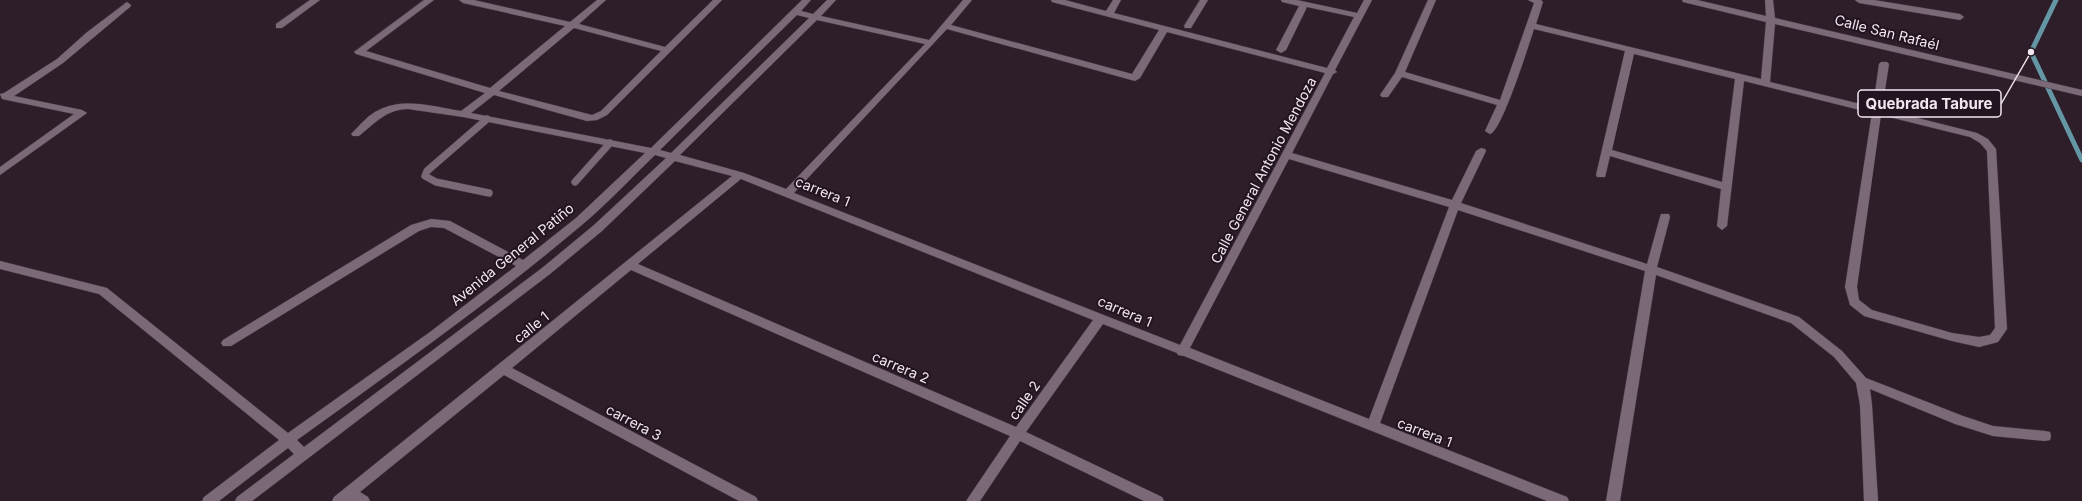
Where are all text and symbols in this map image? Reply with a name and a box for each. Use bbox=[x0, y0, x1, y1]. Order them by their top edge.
street label: Calle San Rafaél bbox=[1833, 11, 1941, 53]
street label: Calle General Antonio Mendoza bbox=[1207, 74, 1319, 266]
callout: Quebrada Tabure bbox=[1858, 90, 2001, 117]
text: Quebrada Tabure bbox=[1866, 94, 1992, 113]
street label: carrera 1 bbox=[793, 172, 853, 210]
street label: Avenida General Patiño bbox=[447, 199, 577, 309]
street label: carrera 1 bbox=[1095, 292, 1155, 330]
street label: calle 1 bbox=[510, 308, 552, 346]
street label: carrera 2 bbox=[870, 347, 932, 387]
street label: calle 2 bbox=[1005, 377, 1043, 423]
street label: carrera 3 bbox=[603, 400, 665, 444]
street label: carrera 1 bbox=[1395, 414, 1455, 450]

